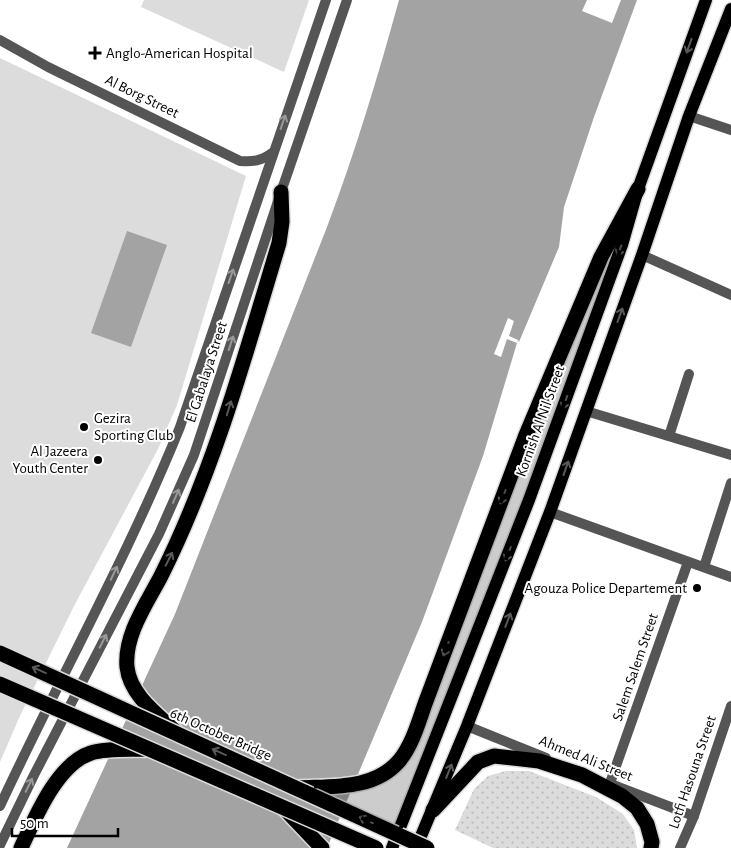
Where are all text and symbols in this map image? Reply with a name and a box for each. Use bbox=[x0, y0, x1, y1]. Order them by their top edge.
one-way arrow bbox=[684, 38, 693, 53]
marker: Anglo-American Hospital bbox=[88, 46, 102, 60]
place label: Anglo-American Hospital bbox=[106, 46, 253, 61]
street label: Al Borg Street bbox=[103, 72, 181, 121]
one-way arrow bbox=[279, 115, 288, 130]
one-way arrow bbox=[615, 241, 624, 257]
one-way arrow bbox=[227, 269, 236, 284]
one-way arrow bbox=[616, 308, 625, 323]
street label: El Gabalaya Street bbox=[183, 320, 230, 424]
one-way arrow bbox=[227, 336, 236, 351]
street label: Kornish Al Nil Street bbox=[513, 363, 568, 479]
one-way arrow bbox=[560, 394, 569, 409]
one-way arrow bbox=[225, 400, 235, 416]
place label: Gezira Sporting Club bbox=[94, 411, 174, 443]
marker: Gezira Sporting Club bbox=[78, 421, 90, 433]
place label: Al Jazeera Youth Center bbox=[12, 444, 88, 476]
marker: Al Jazeera Youth Center bbox=[92, 454, 104, 466]
one-way arrow bbox=[562, 461, 571, 476]
one-way arrow bbox=[172, 489, 182, 504]
one-way arrow bbox=[498, 489, 507, 504]
one-way arrow bbox=[502, 546, 512, 561]
one-way arrow bbox=[164, 551, 174, 566]
one-way arrow bbox=[109, 566, 119, 581]
place label: Agouza Police Departement bbox=[525, 581, 687, 596]
marker: Agouza Police Departement bbox=[691, 582, 703, 594]
street label: Salem Salem Street bbox=[610, 611, 661, 723]
one-way arrow bbox=[504, 613, 513, 628]
one-way arrow bbox=[99, 634, 108, 649]
one-way arrow bbox=[441, 641, 450, 656]
one-way arrow bbox=[32, 665, 47, 675]
street label: 6th October Bridge bbox=[168, 705, 274, 764]
street label: Lotfi Hasouna Street bbox=[666, 713, 719, 831]
street label: Ahmed Ali Street bbox=[537, 733, 635, 784]
one-way arrow bbox=[212, 747, 227, 756]
one-way arrow bbox=[444, 764, 454, 779]
one-way arrow bbox=[24, 778, 34, 793]
scale bar bbox=[12, 806, 119, 838]
one-way arrow bbox=[359, 815, 374, 825]
text: 50 m bbox=[20, 816, 49, 831]

